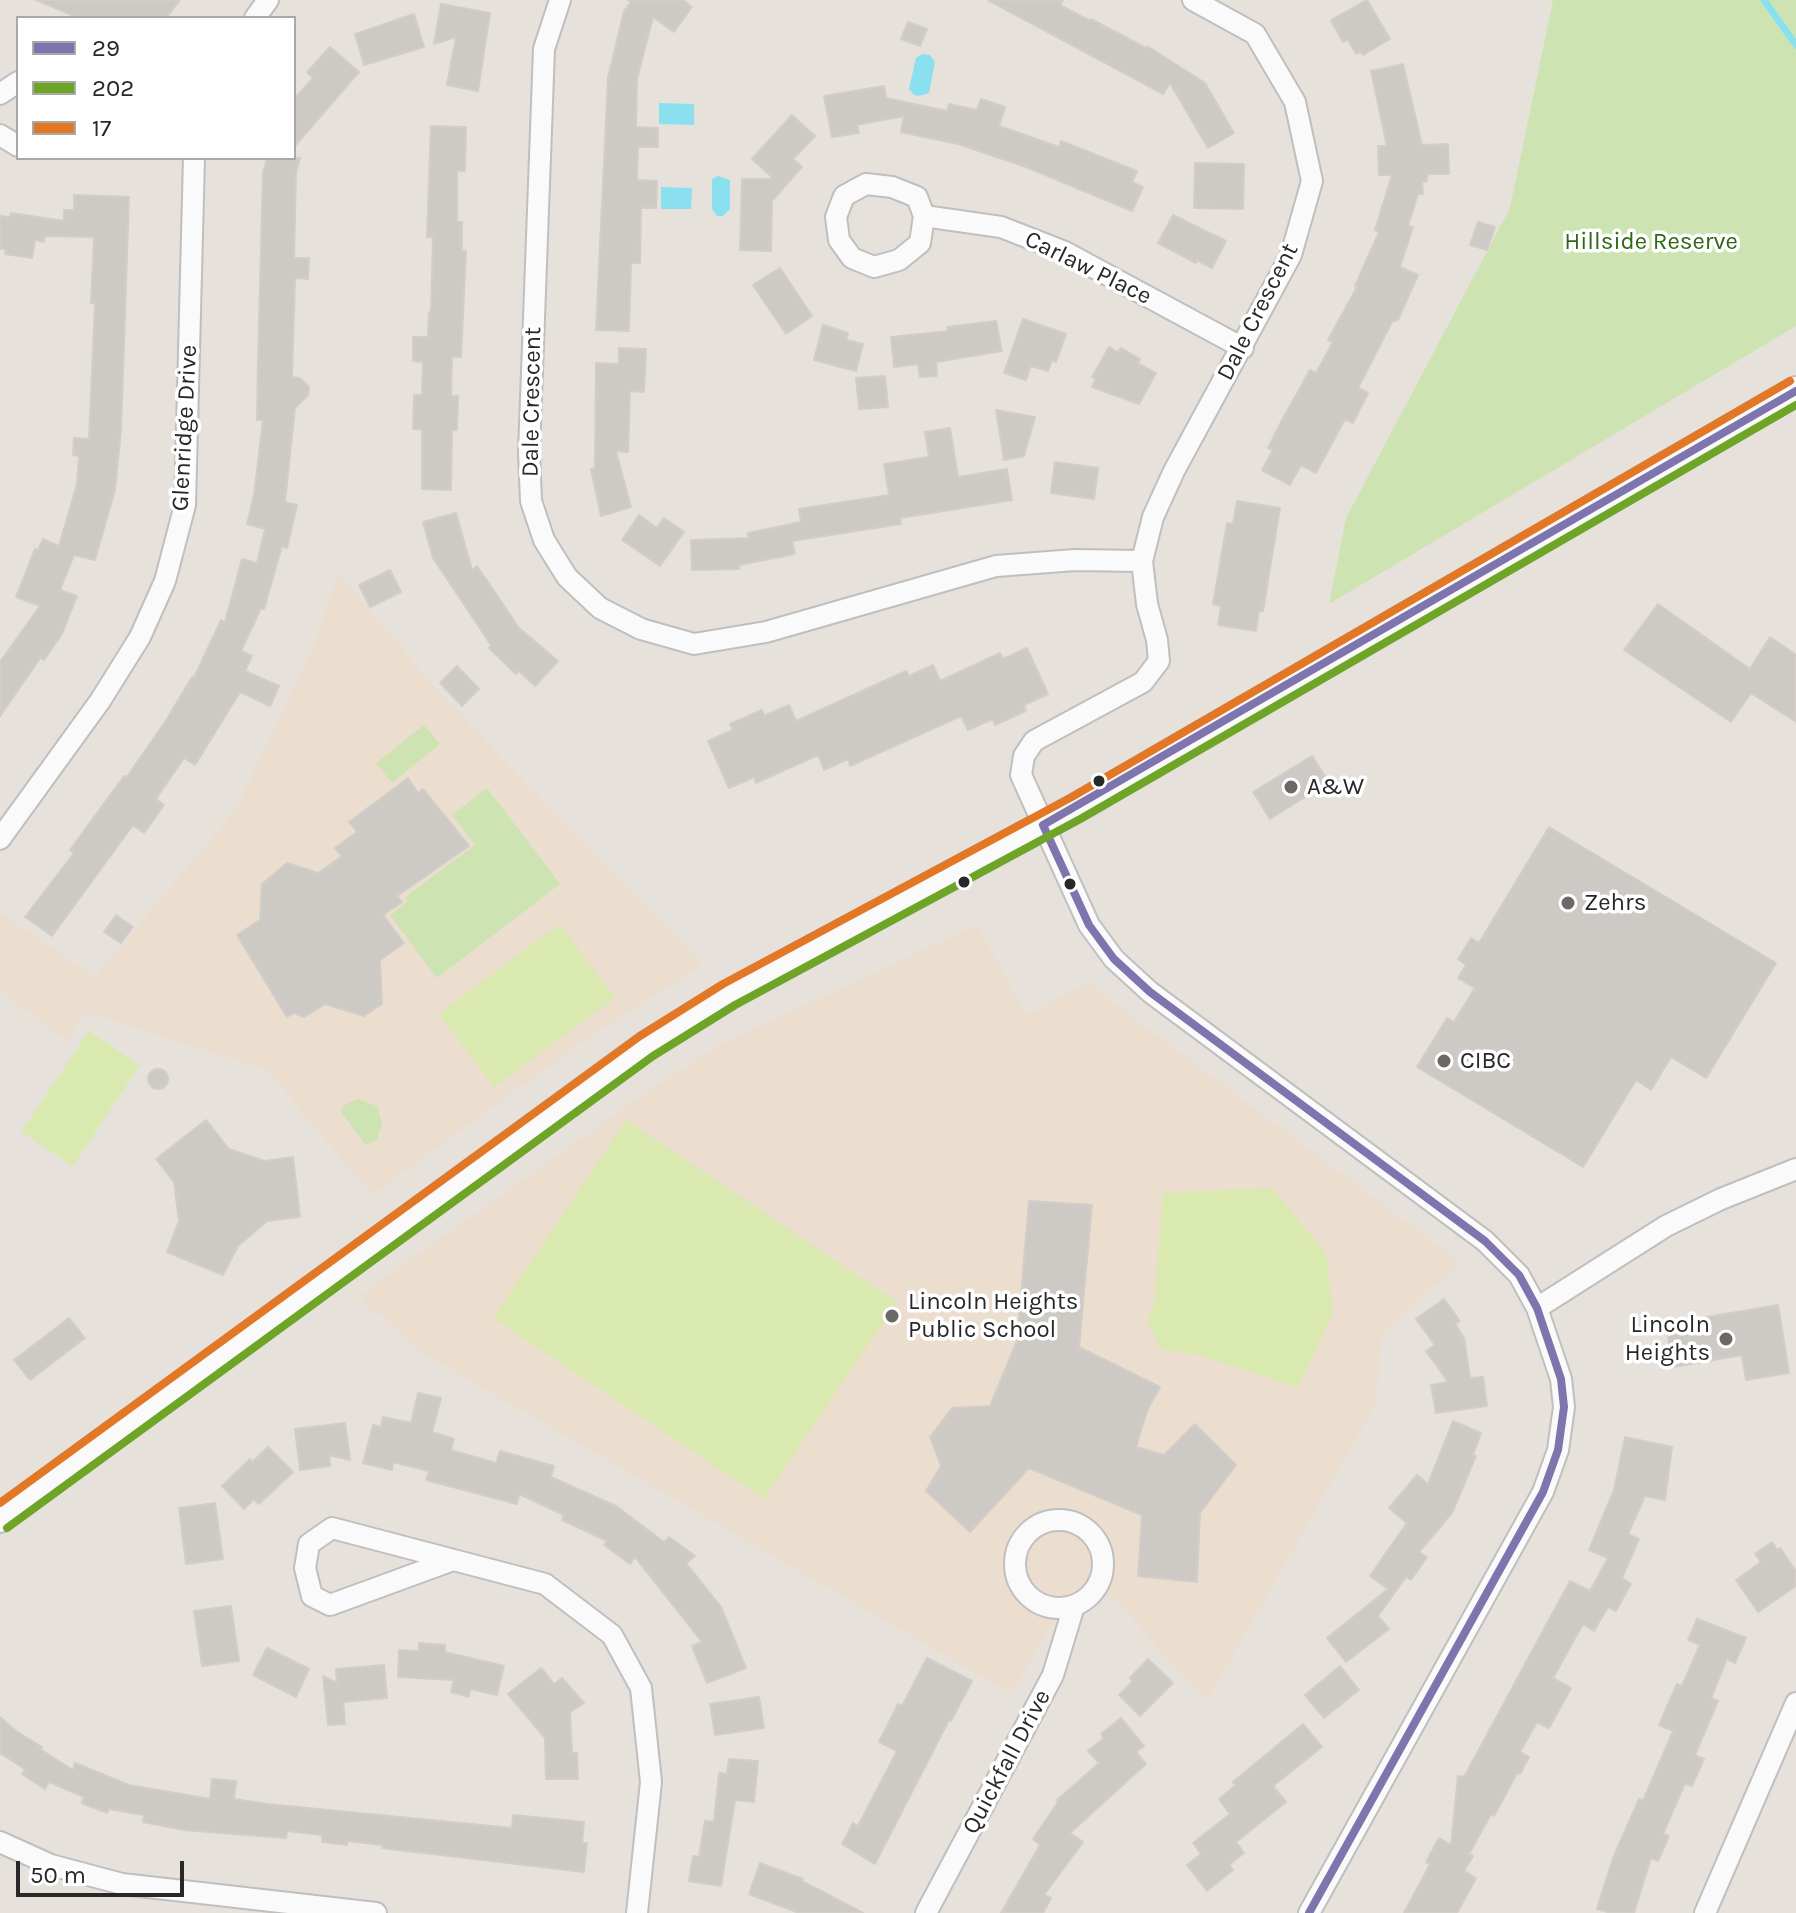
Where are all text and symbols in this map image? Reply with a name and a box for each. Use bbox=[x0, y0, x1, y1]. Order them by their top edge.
legend bbox=[16, 16, 296, 160]
text: 29 bbox=[92, 34, 120, 62]
text: 202 bbox=[92, 74, 134, 102]
text: 17 bbox=[92, 114, 111, 142]
street label: Carlaw Place bbox=[1020, 225, 1156, 311]
park label: Hillside Reserve bbox=[1564, 228, 1738, 256]
street label: Dale Crescent bbox=[1211, 238, 1305, 386]
street label: Dale Crescent bbox=[516, 327, 548, 477]
street label: Glenridge Drive bbox=[166, 344, 204, 512]
unlabelled marker bbox=[1091, 773, 1107, 789]
place label: A&W bbox=[1307, 773, 1364, 801]
marker: A&W bbox=[1282, 778, 1300, 796]
unlabelled marker bbox=[956, 874, 972, 890]
unlabelled marker bbox=[1062, 876, 1078, 892]
place label: Zehrs bbox=[1584, 889, 1646, 917]
marker: Zehrs bbox=[1559, 894, 1577, 912]
place label: CIBC bbox=[1460, 1047, 1511, 1075]
marker: CIBC bbox=[1435, 1052, 1453, 1070]
place label: Lincoln Heights Public School bbox=[908, 1288, 1078, 1344]
marker: Lincoln Heights Public School bbox=[883, 1307, 901, 1325]
place label: Lincoln Heights bbox=[1625, 1311, 1710, 1367]
marker: Lincoln Heights bbox=[1717, 1330, 1735, 1348]
street label: Quickfall Drive bbox=[957, 1685, 1057, 1839]
scale bar bbox=[20, 1845, 188, 1895]
text: 50 m bbox=[30, 1861, 86, 1889]

